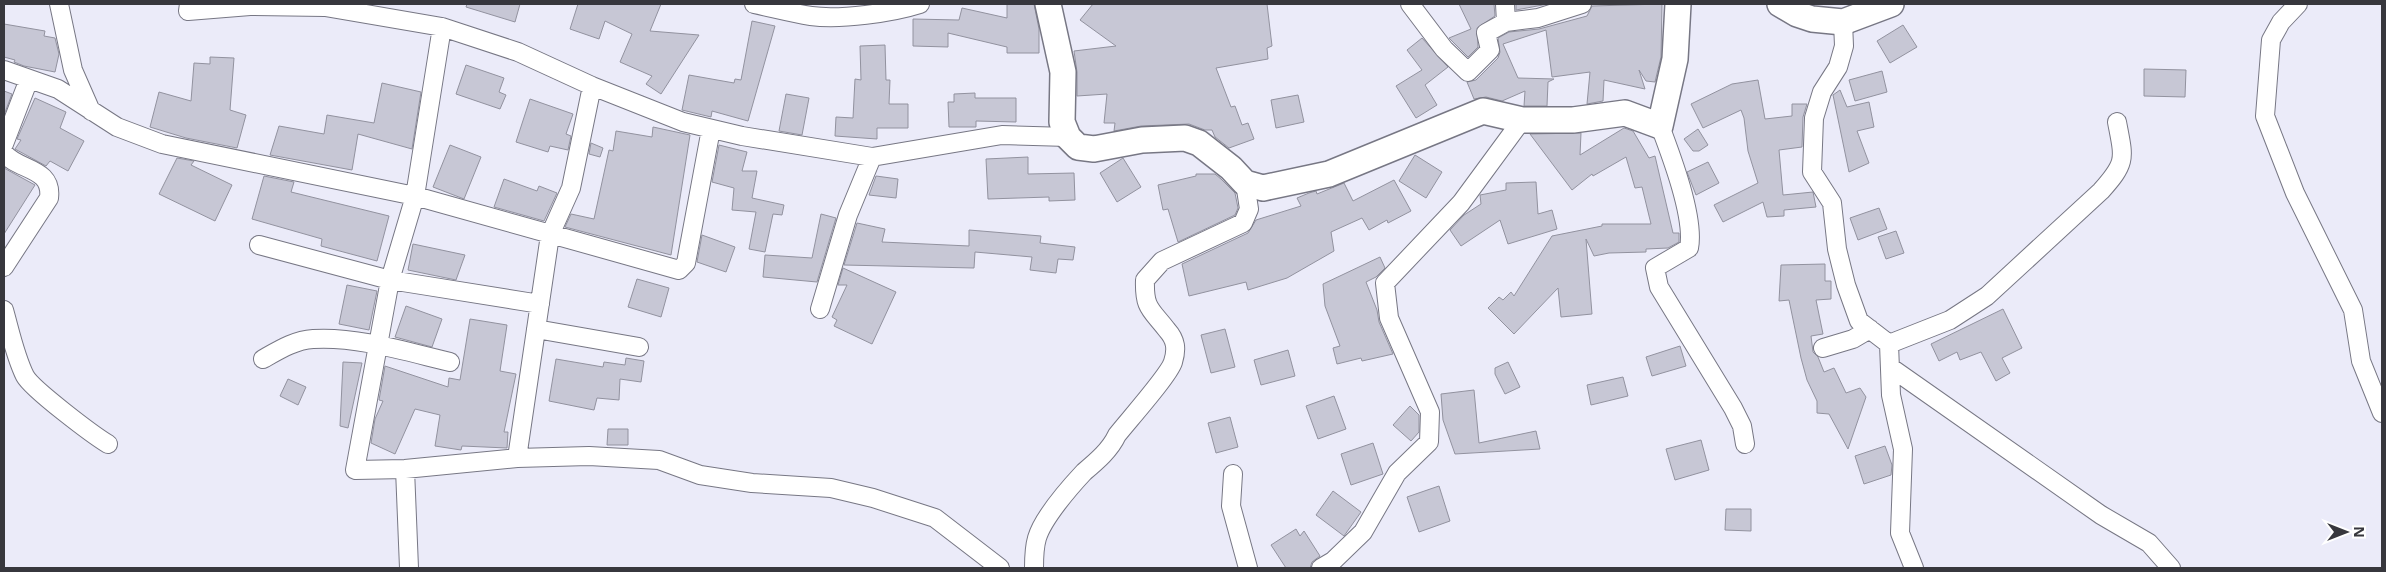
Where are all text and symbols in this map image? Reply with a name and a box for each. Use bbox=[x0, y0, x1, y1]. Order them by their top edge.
north arrow bbox=[2321, 507, 2371, 557]
text: N bbox=[2350, 526, 2369, 538]

